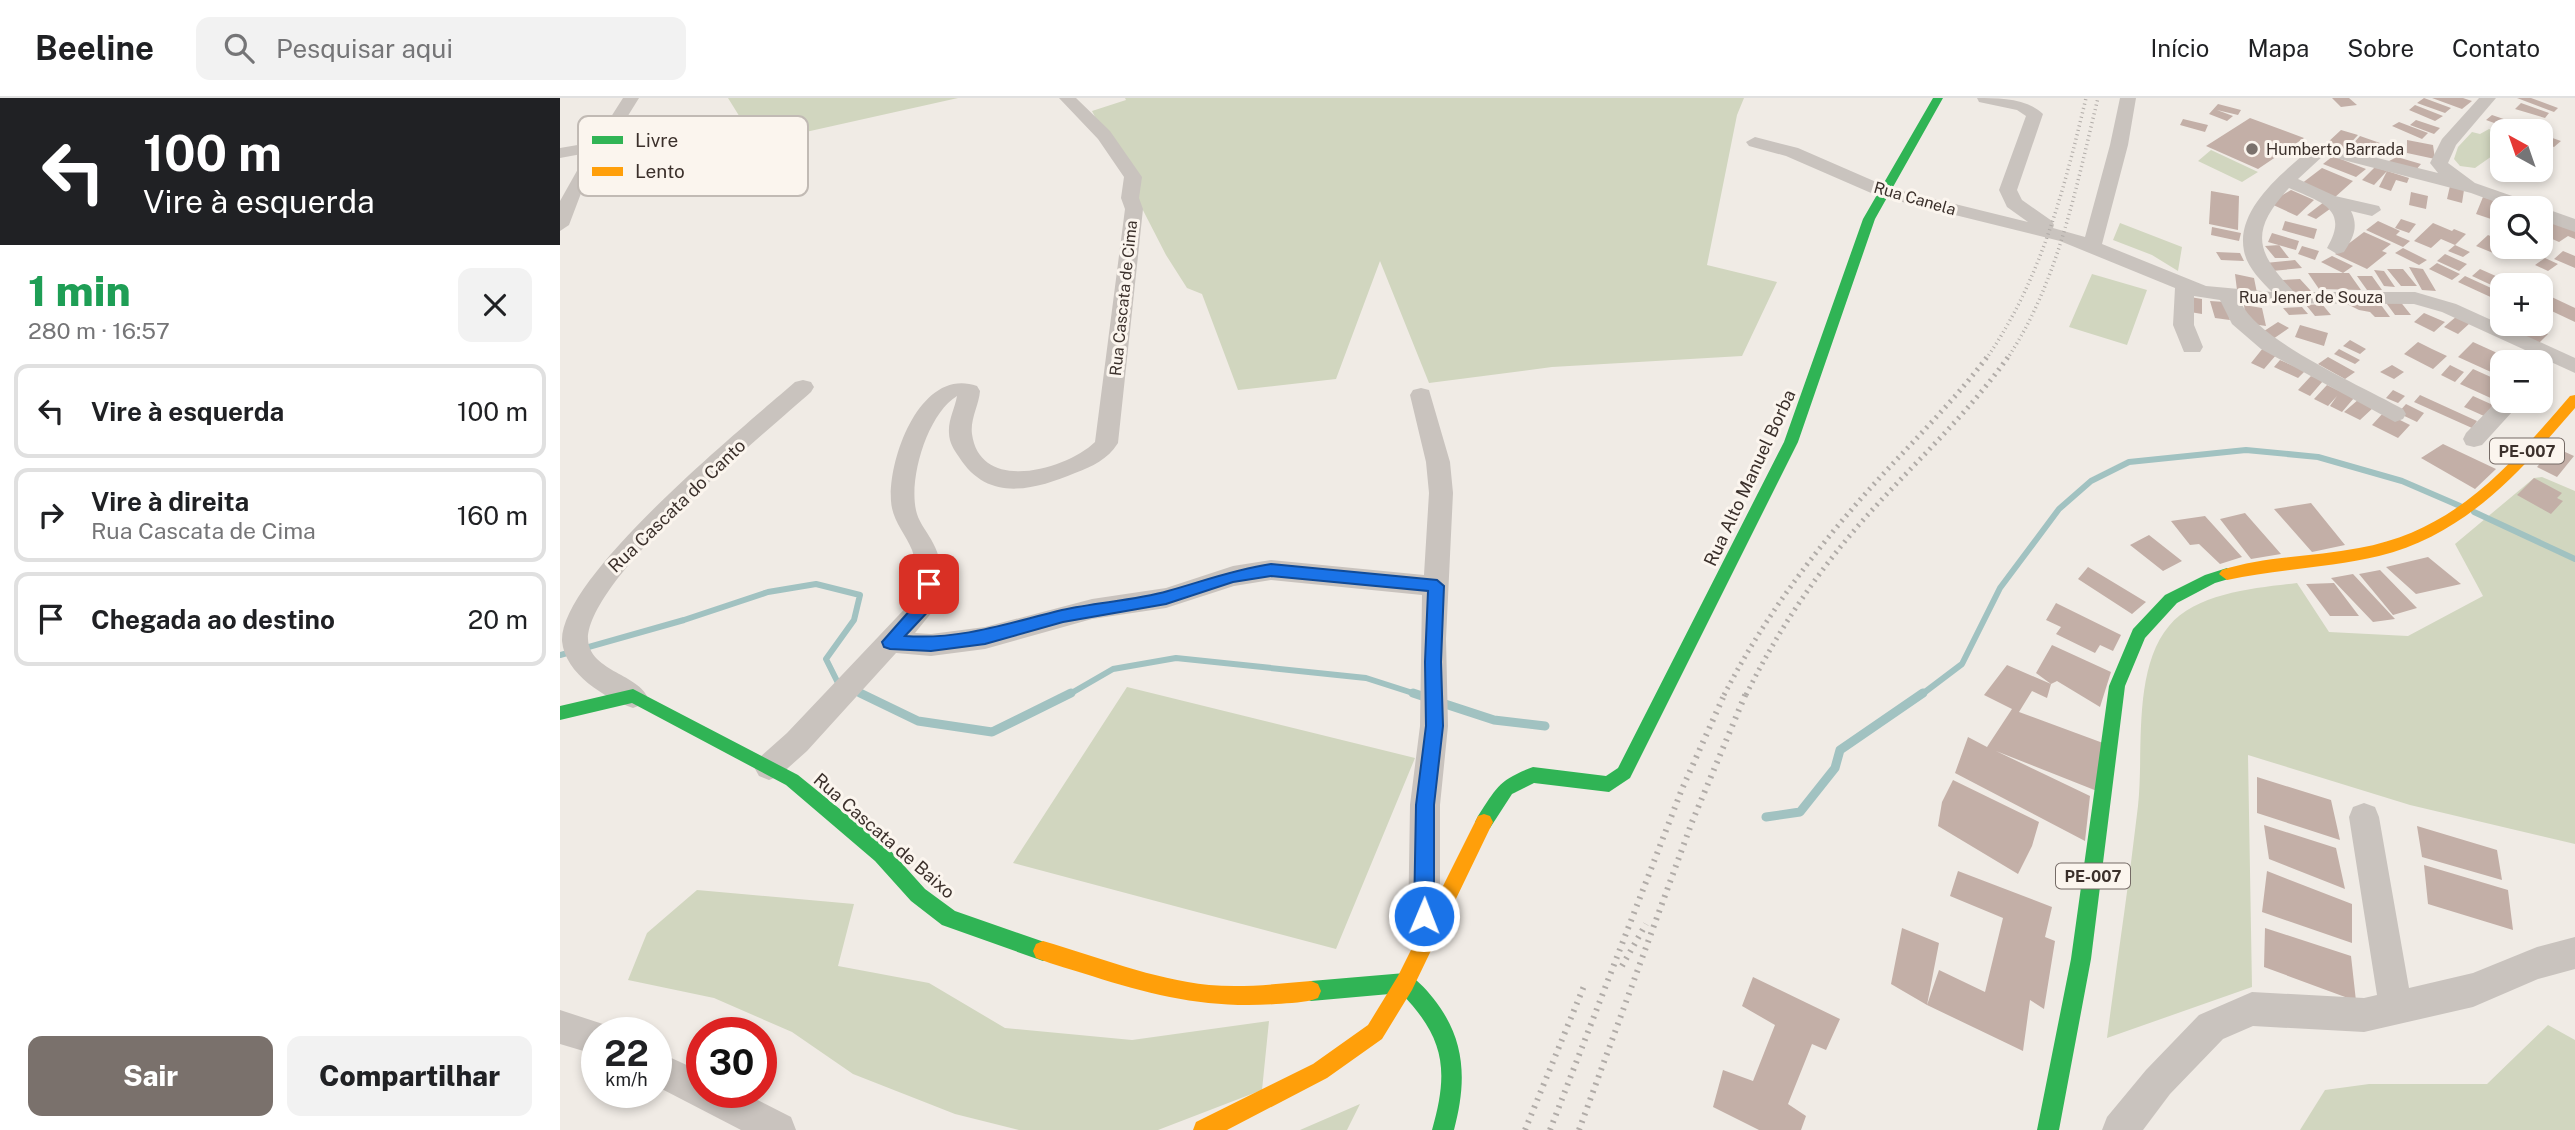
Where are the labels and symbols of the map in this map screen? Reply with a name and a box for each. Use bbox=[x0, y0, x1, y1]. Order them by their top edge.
legend bbox=[578, 116, 808, 196]
north arrow bbox=[2490, 119, 2553, 182]
text: Livre bbox=[635, 129, 678, 151]
place label: Humberto Barrada bbox=[2266, 140, 2404, 159]
marker: Humberto Barrada bbox=[2244, 141, 2260, 157]
text: Lento bbox=[635, 160, 685, 182]
street label: Rua Canela bbox=[1872, 178, 1958, 219]
street label: Rua Cascata de Cima bbox=[1106, 219, 1141, 377]
street label: Rua Jener de Souza bbox=[2239, 288, 2383, 307]
street label: Rua Alto Manuel Borba bbox=[1699, 386, 1800, 569]
street label: Rua Cascata do Canto bbox=[604, 435, 750, 577]
road number: PE-007 bbox=[2490, 438, 2564, 464]
pin bbox=[899, 554, 959, 614]
street label: Rua Cascata de Baixo bbox=[810, 769, 959, 903]
road number: PE-007 bbox=[2056, 863, 2130, 888]
position arrow bbox=[1387, 879, 1461, 953]
speed limit sign: 30 bbox=[686, 1017, 777, 1108]

